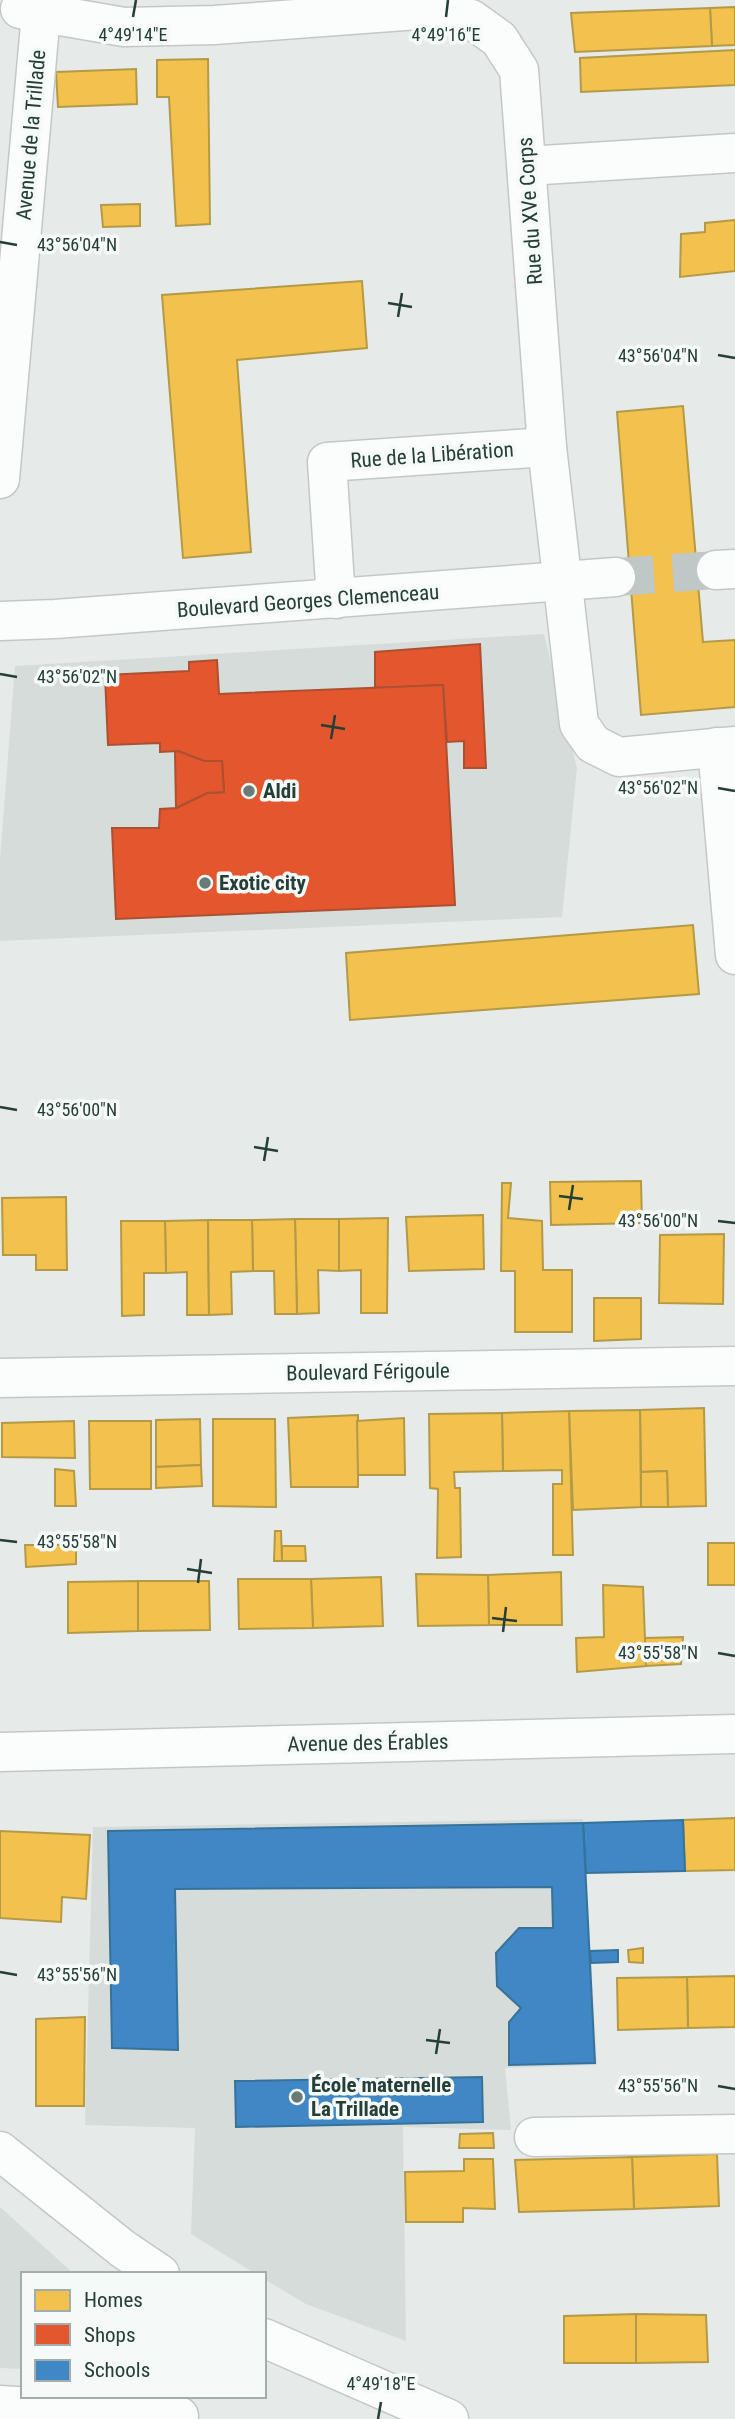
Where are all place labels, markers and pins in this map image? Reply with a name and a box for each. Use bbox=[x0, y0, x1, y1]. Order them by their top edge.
place label: Aldi bbox=[263, 779, 297, 803]
marker: Aldi bbox=[241, 783, 257, 799]
place label: Exotic city bbox=[219, 871, 306, 895]
marker: Exotic city bbox=[197, 875, 213, 891]
place label: École maternelle La Trillade bbox=[311, 2073, 451, 2121]
marker: École maternelle La Trillade bbox=[289, 2089, 305, 2105]

